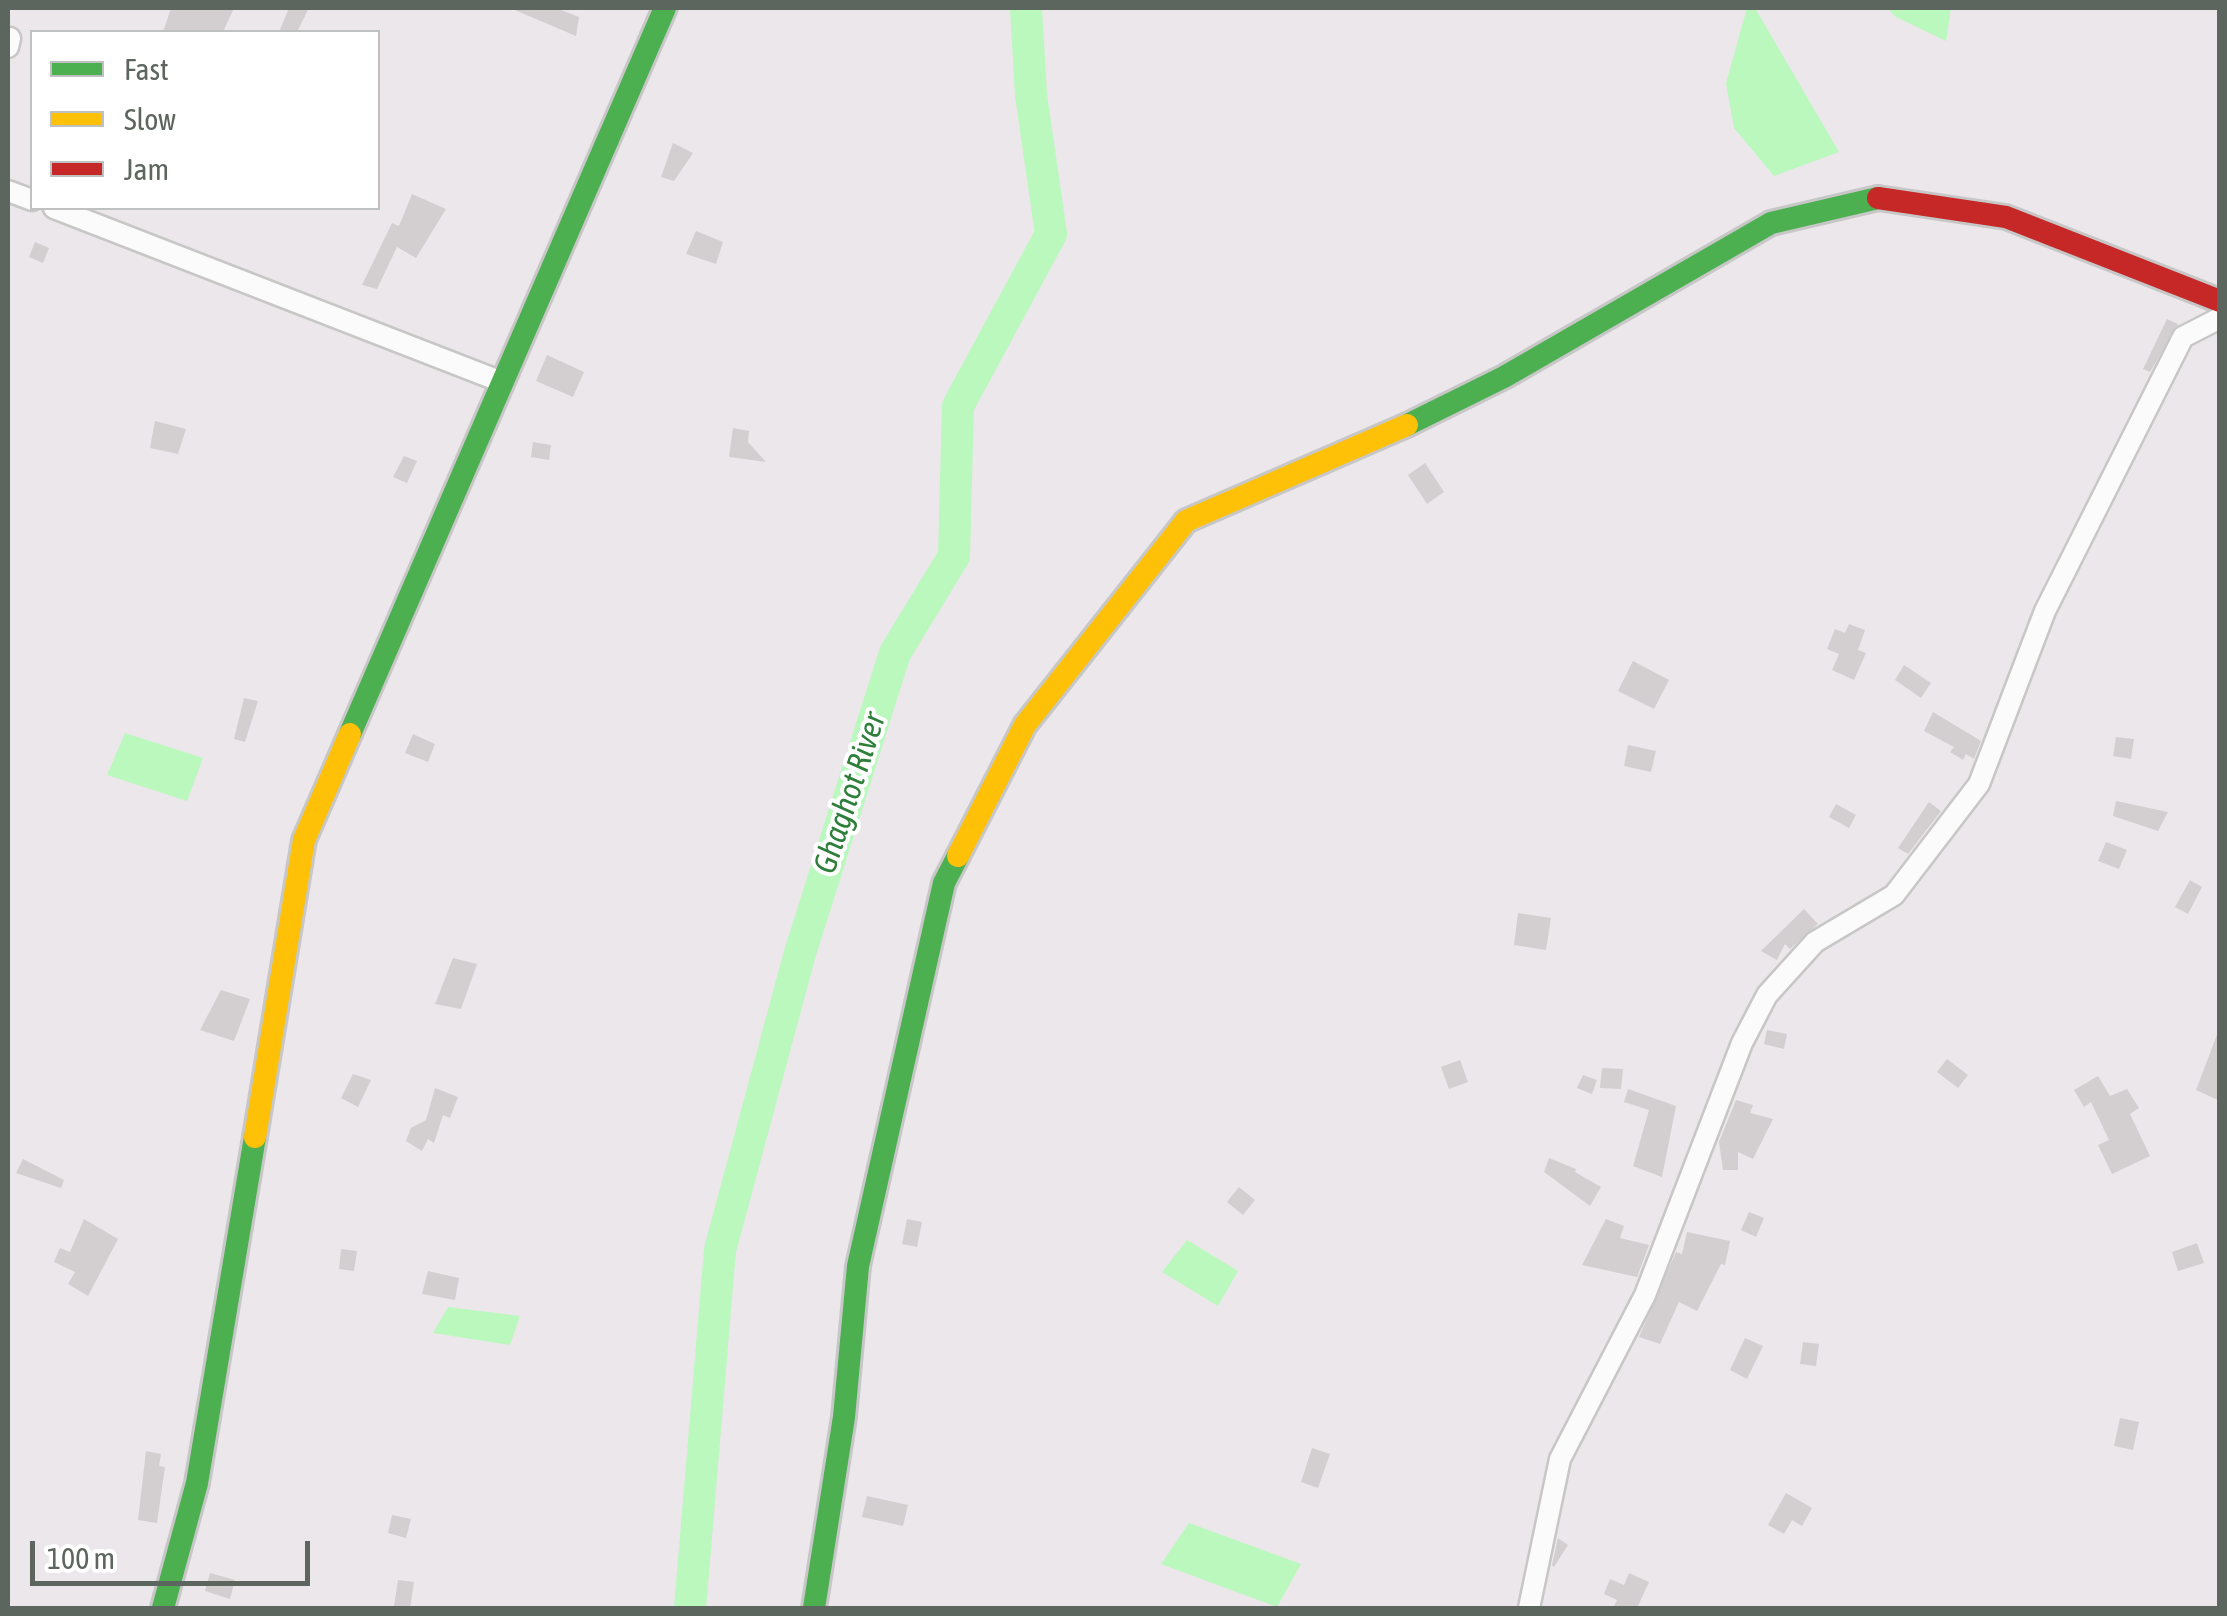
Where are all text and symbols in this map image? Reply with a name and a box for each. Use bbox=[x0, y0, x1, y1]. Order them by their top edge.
legend bbox=[30, 30, 380, 210]
text: Fast bbox=[124, 52, 169, 86]
text: Slow bbox=[124, 102, 176, 136]
text: Jam bbox=[124, 152, 169, 186]
water label: Ghaghot River bbox=[806, 708, 894, 878]
scale bar bbox=[35, 1521, 315, 1583]
text: 100 m bbox=[47, 1541, 115, 1575]

